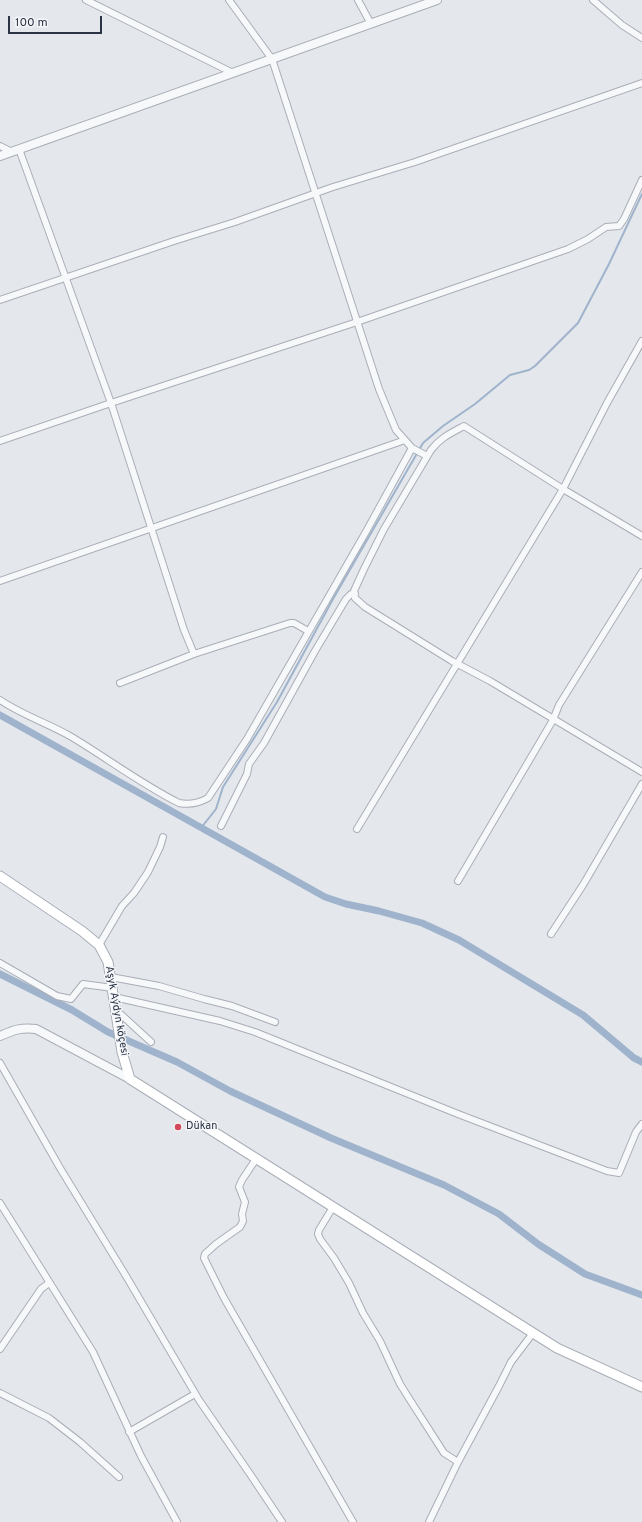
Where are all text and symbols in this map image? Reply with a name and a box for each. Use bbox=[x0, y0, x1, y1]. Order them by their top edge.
scale bar bbox=[10, 8, 104, 34]
text: 100 m bbox=[15, 15, 48, 31]
street label: Aşyk Aýdyn köçesi bbox=[102, 965, 130, 1057]
place label: Dükan bbox=[186, 1120, 217, 1134]
marker: Dükan bbox=[173, 1122, 183, 1132]

